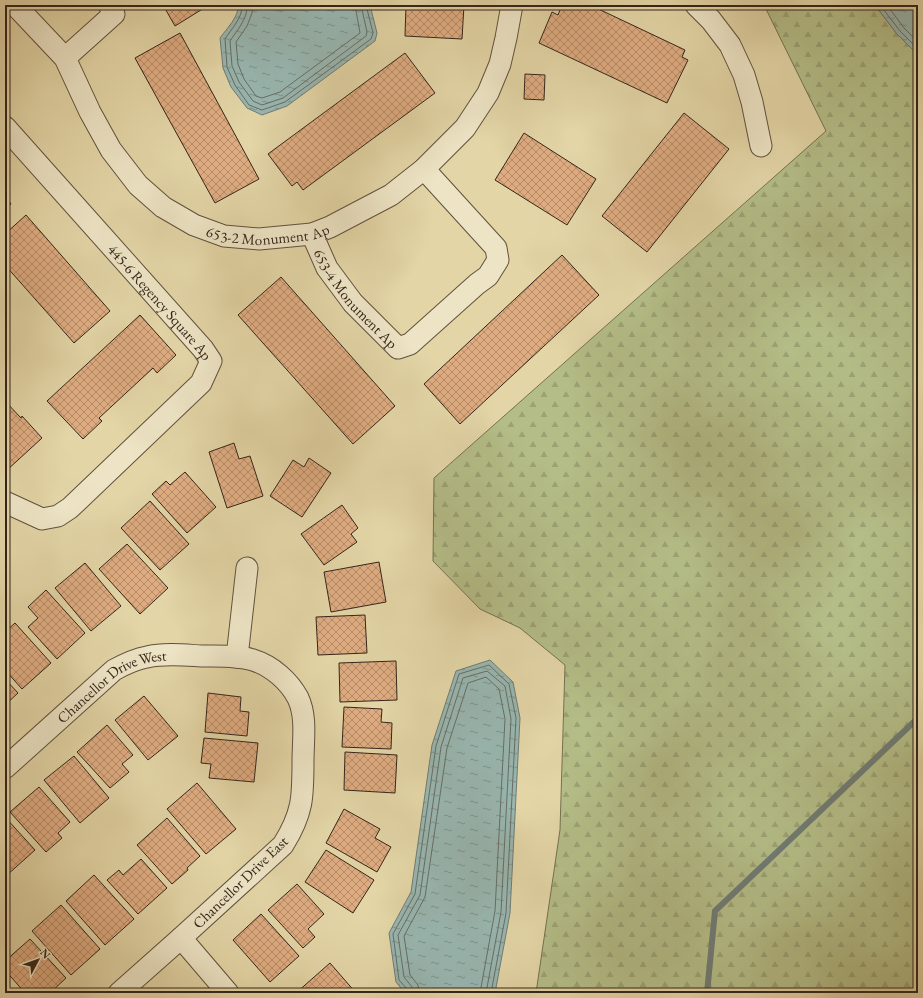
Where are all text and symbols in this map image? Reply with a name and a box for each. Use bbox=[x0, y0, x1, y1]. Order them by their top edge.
street label: 653-2 Monument Ap bbox=[204, 219, 332, 249]
street label: 445-6 Regency Square Ap bbox=[104, 240, 217, 364]
street label: 653-4 Monument Ap bbox=[310, 246, 402, 352]
street label: Chancellor Drive West bbox=[52, 645, 167, 727]
street label: Chancellor Drive East bbox=[188, 831, 292, 932]
north arrow bbox=[18, 940, 58, 980]
text: N bbox=[37, 945, 54, 961]

